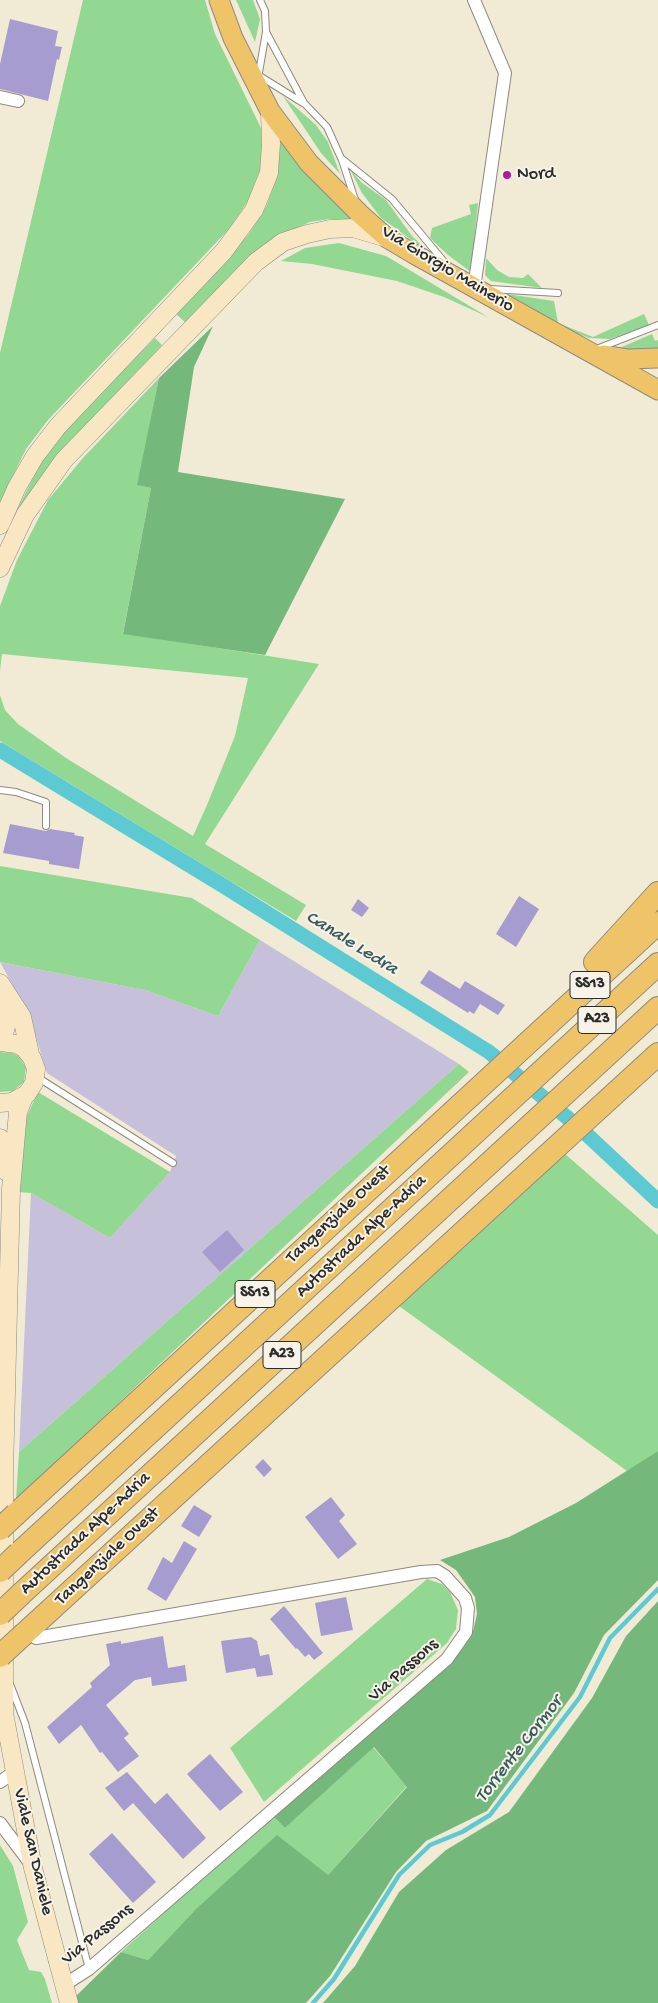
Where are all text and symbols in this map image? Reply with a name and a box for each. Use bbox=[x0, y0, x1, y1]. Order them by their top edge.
place label: Nord bbox=[517, 164, 555, 186]
marker: Nord bbox=[501, 169, 513, 181]
street label: Via Giorgio Mainerio bbox=[377, 222, 517, 318]
water label: Canale Ledra bbox=[301, 907, 401, 981]
road number: SS13 bbox=[570, 972, 610, 998]
road number: A23 bbox=[578, 1006, 616, 1034]
street label: Tangenziale Ovest bbox=[282, 1161, 396, 1269]
street label: Autostrada Alpe-Adria bbox=[292, 1171, 432, 1303]
road number: SS13 bbox=[235, 1280, 275, 1308]
road number: A23 bbox=[263, 1342, 301, 1368]
street label: Autostrada Alpe-Adria bbox=[16, 1468, 156, 1600]
street label: Tangenziale Ovest bbox=[51, 1503, 165, 1611]
street label: Via Passons bbox=[365, 1635, 443, 1707]
water label: Torrente Cormor bbox=[471, 1692, 569, 1808]
street label: Viale San Daniele bbox=[7, 1787, 57, 1917]
street label: Via Passons bbox=[58, 1900, 138, 1970]

